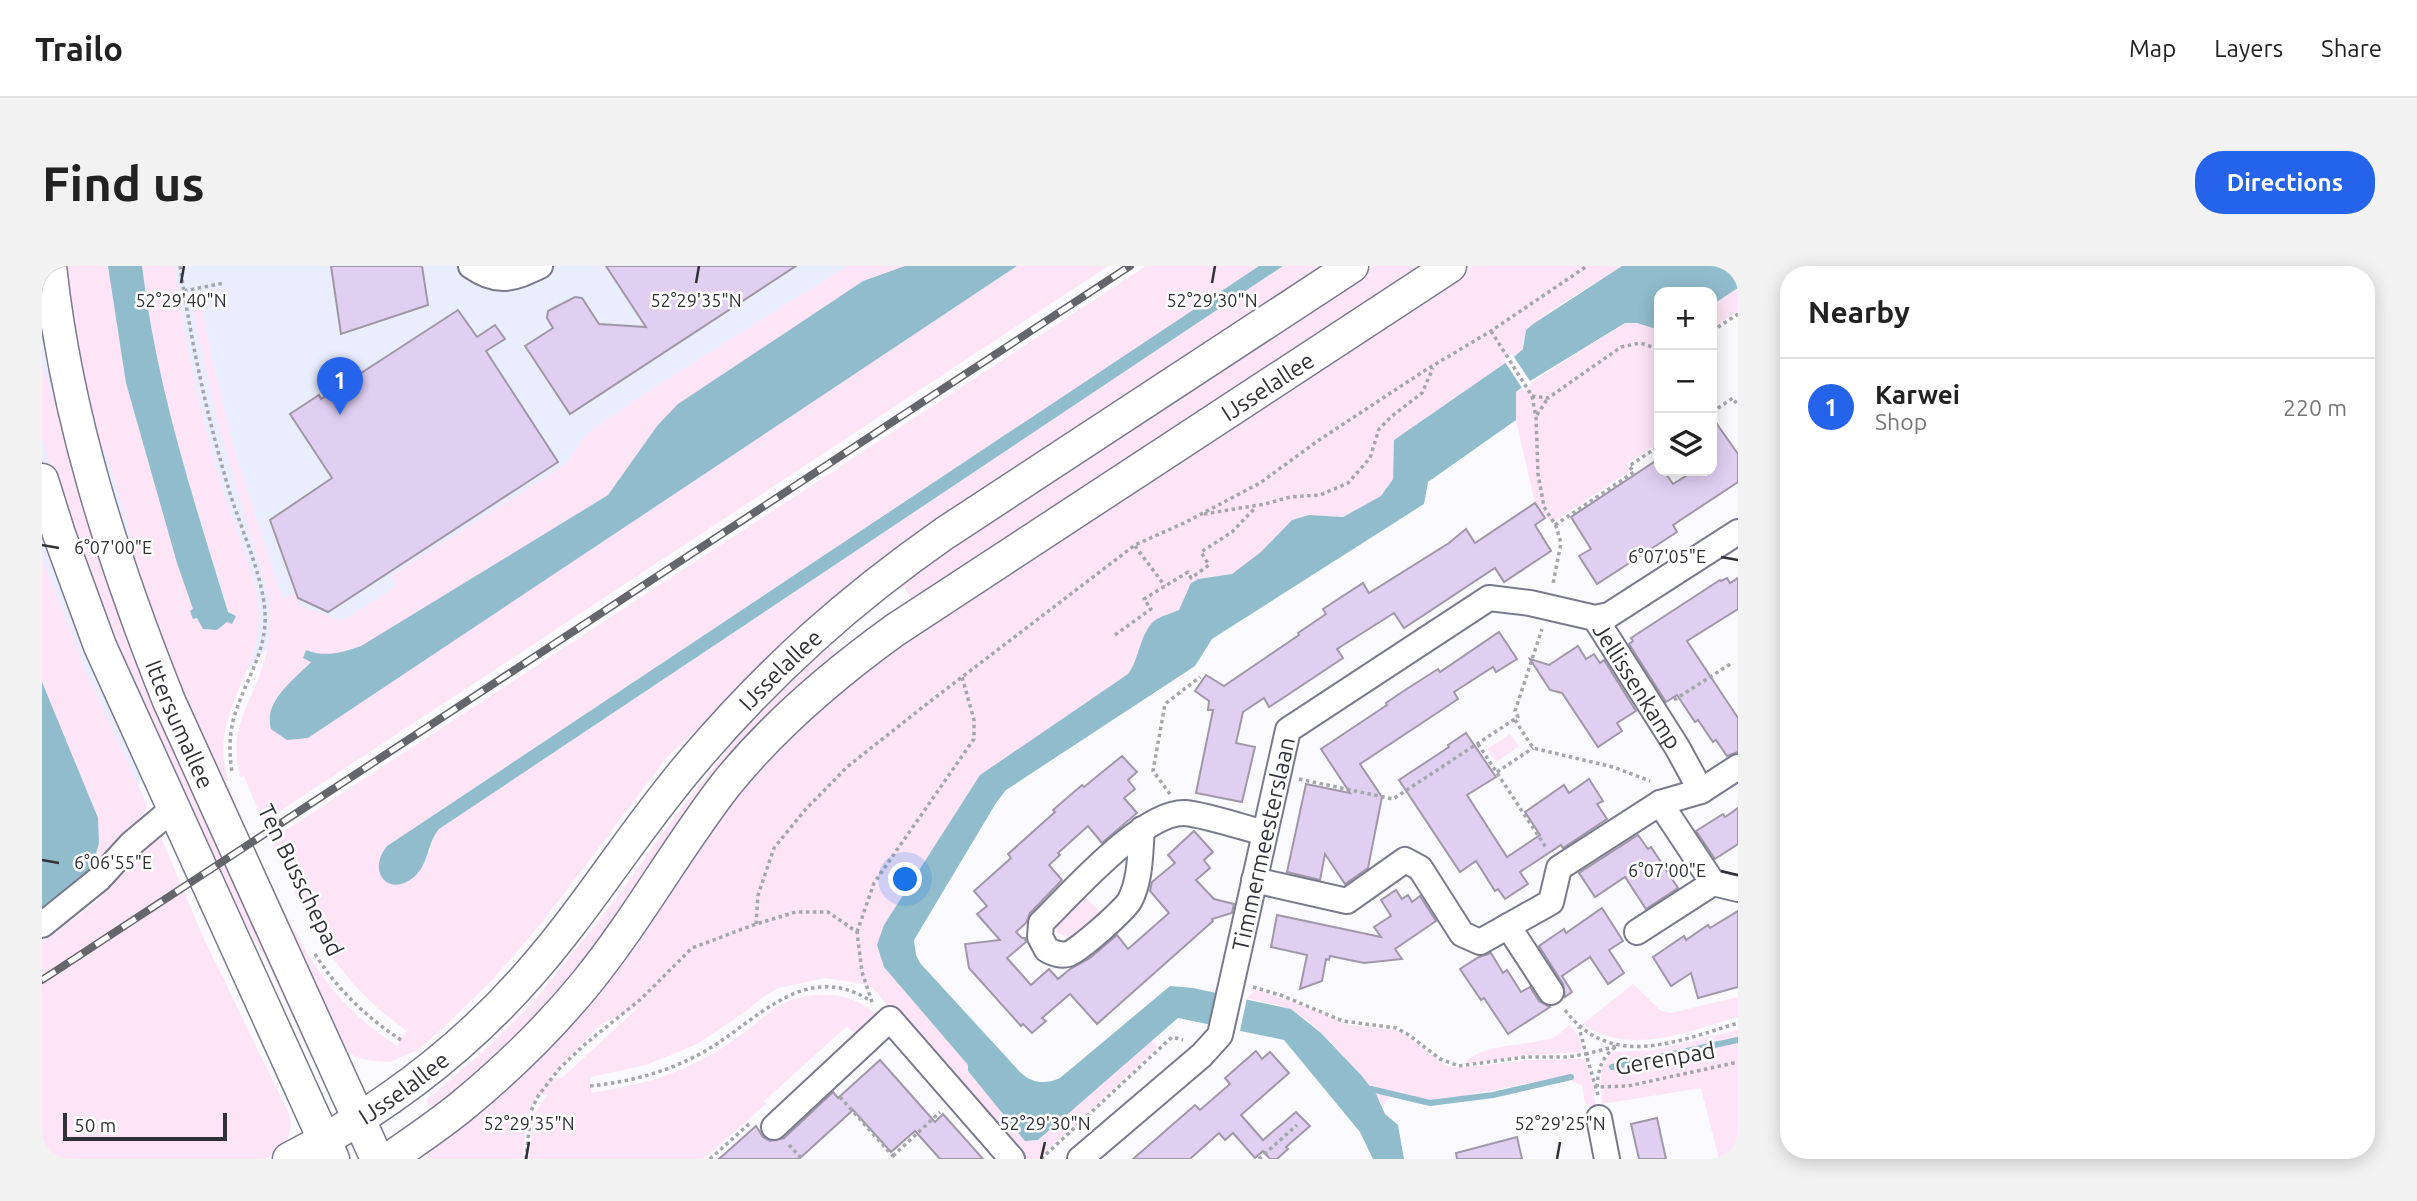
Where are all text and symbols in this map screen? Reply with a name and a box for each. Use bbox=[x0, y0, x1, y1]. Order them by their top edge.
text: Trailo bbox=[35, 30, 123, 67]
text: Map bbox=[2129, 35, 2176, 62]
text: Layers bbox=[2214, 35, 2283, 62]
text: Share bbox=[2321, 35, 2382, 62]
button: Directions bbox=[2195, 151, 2375, 214]
text: Find us bbox=[42, 155, 205, 210]
map controls bbox=[1654, 287, 1717, 476]
button: + bbox=[1654, 287, 1717, 350]
text: 52°29'40"N bbox=[135, 290, 227, 310]
text: 52°29'35"N bbox=[650, 290, 742, 310]
text: 52°29'30"N bbox=[1166, 290, 1258, 310]
text: Nearby bbox=[1808, 295, 1910, 329]
street label: IJsselallee bbox=[1216, 347, 1318, 425]
button: − bbox=[1654, 350, 1717, 413]
pin: 1 bbox=[317, 357, 363, 415]
text: Karwei bbox=[1875, 380, 1960, 409]
text: 1 bbox=[1825, 395, 1837, 420]
text: 220 m bbox=[2283, 395, 2347, 420]
text: Shop bbox=[1875, 409, 1927, 434]
button: layers bbox=[1654, 413, 1717, 476]
text: 6°07'00"E bbox=[74, 537, 152, 557]
text: 6°07'05"E bbox=[1628, 546, 1706, 566]
street label: Jellissenkamp bbox=[1589, 618, 1687, 753]
street label: IJsselallee bbox=[733, 624, 826, 715]
street label: Ittersumallee bbox=[142, 656, 219, 792]
street label: Timmermeesterslaan bbox=[1227, 735, 1299, 953]
street label: Ten Busschepad bbox=[253, 800, 349, 960]
text: 6°06'55"E bbox=[74, 852, 152, 872]
text: 6°07'00"E bbox=[1628, 860, 1706, 880]
your location bbox=[888, 862, 922, 896]
street label: Gerenpad bbox=[1613, 1037, 1717, 1079]
street label: IJsselallee bbox=[354, 1046, 453, 1128]
scale bar bbox=[63, 1110, 228, 1142]
text: 52°29'35"N bbox=[483, 1113, 575, 1133]
text: 52°29'30"N bbox=[999, 1113, 1091, 1133]
text: 52°29'25"N bbox=[1514, 1113, 1606, 1133]
text: 50 m bbox=[74, 1114, 116, 1136]

